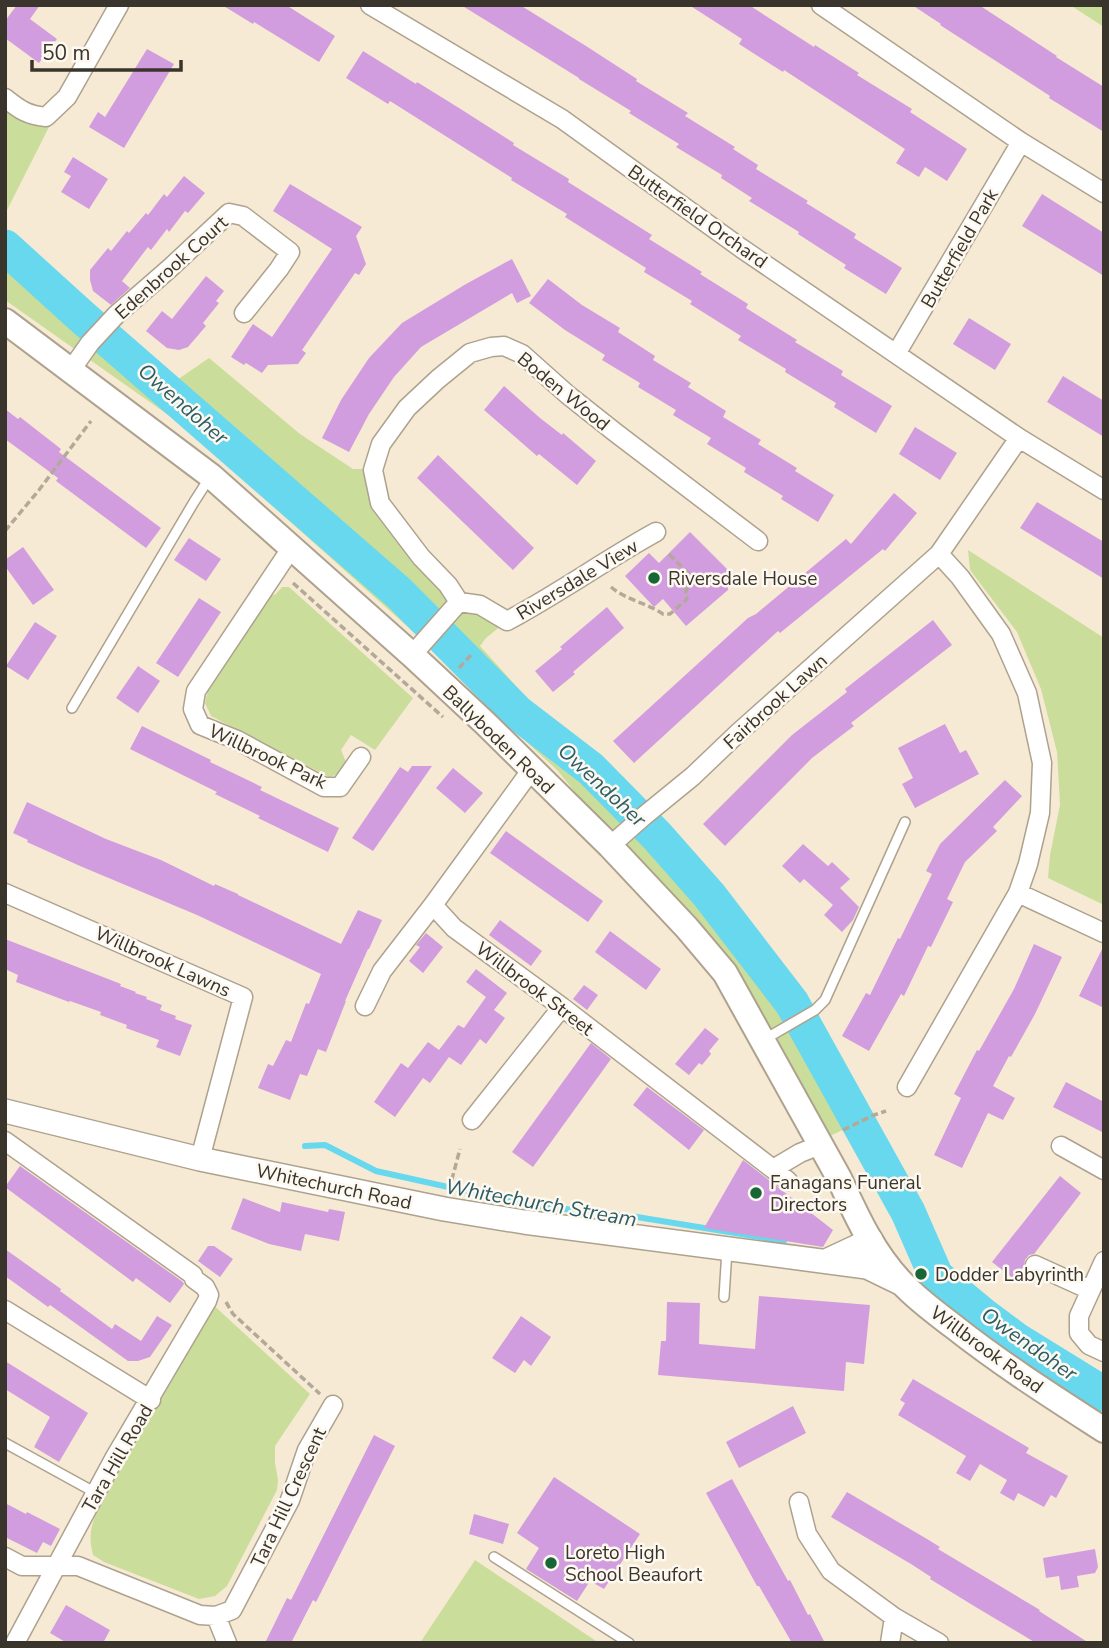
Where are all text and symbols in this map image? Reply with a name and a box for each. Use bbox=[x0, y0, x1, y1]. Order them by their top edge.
scale bar bbox=[32, 28, 180, 72]
text: 50 m bbox=[42, 39, 91, 67]
street label: Butterfield Orchard bbox=[622, 159, 772, 275]
street label: Butterfield Park bbox=[915, 184, 1005, 313]
street label: Edenbrook Court bbox=[110, 210, 234, 325]
street label: Boden Wood bbox=[512, 346, 615, 437]
water label: Owendoher bbox=[132, 357, 235, 451]
street label: Riversdale View bbox=[512, 533, 643, 627]
place label: Riversdale House bbox=[668, 566, 817, 592]
marker: Riversdale House bbox=[646, 570, 662, 586]
street label: Fairbrook Lawn bbox=[718, 648, 833, 755]
street label: Ballyboden Road bbox=[437, 680, 560, 800]
street label: Willbrook Park bbox=[204, 718, 331, 796]
water label: Owendoher bbox=[552, 737, 653, 833]
street label: Willbrook Lawns bbox=[91, 920, 235, 1003]
street label: Willbrook Street bbox=[470, 936, 599, 1042]
street label: Whitechurch Road bbox=[254, 1158, 414, 1216]
place label: Fanagans Funeral Directors bbox=[770, 1170, 922, 1218]
water label: Whitechurch Stream bbox=[443, 1172, 639, 1234]
marker: Fanagans Funeral Directors bbox=[748, 1185, 764, 1201]
place label: Dodder Labyrinth bbox=[935, 1262, 1084, 1288]
marker: Dodder Labyrinth bbox=[913, 1266, 929, 1282]
street label: Willbrook Road bbox=[925, 1300, 1048, 1400]
water label: Owendoher bbox=[975, 1301, 1083, 1388]
street label: Tara Hill Road bbox=[76, 1400, 159, 1517]
street label: Tara Hill Crescent bbox=[245, 1423, 333, 1572]
place label: Loreto High School Beaufort bbox=[565, 1540, 703, 1588]
marker: Loreto High School Beaufort bbox=[543, 1555, 559, 1571]

